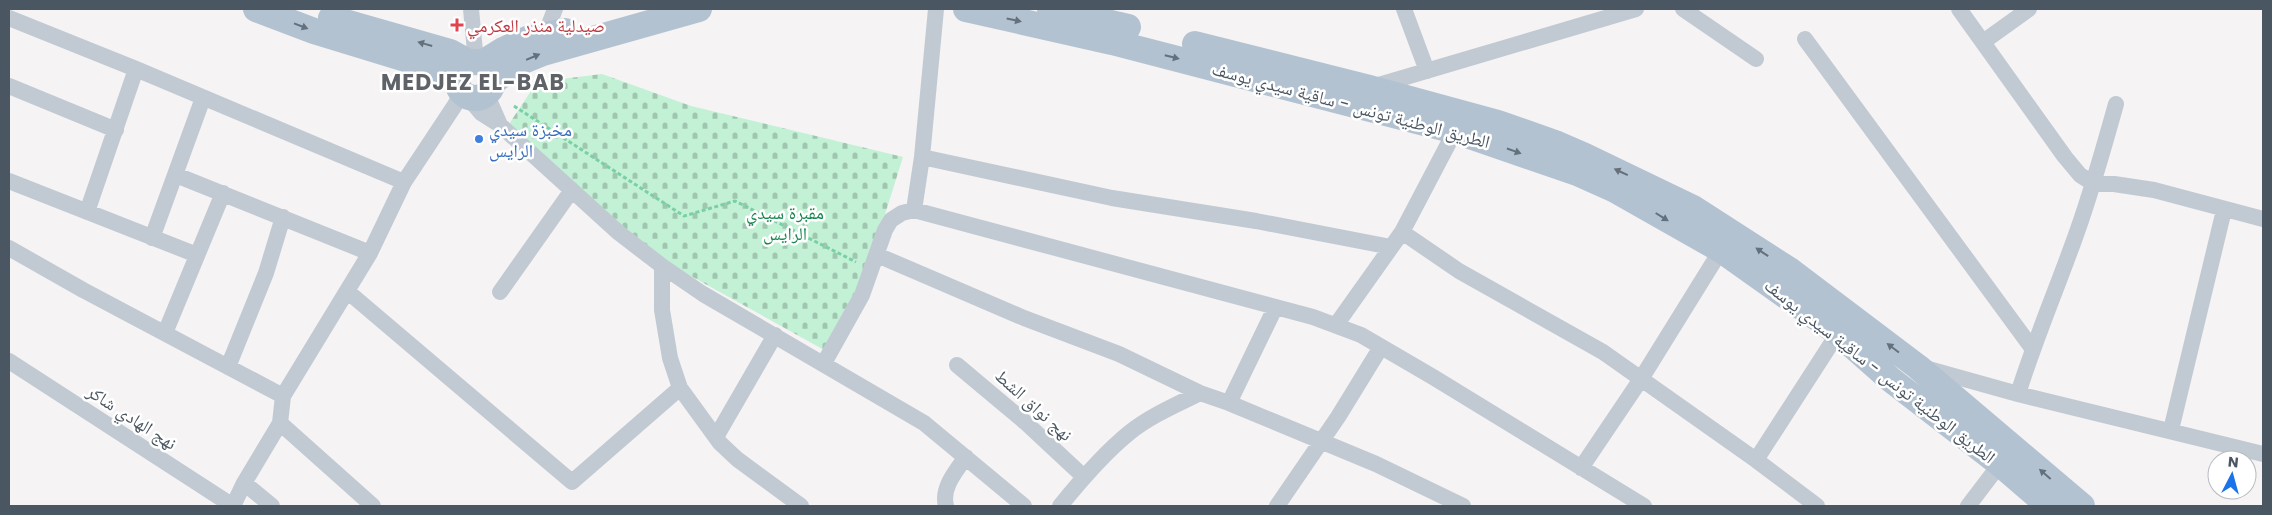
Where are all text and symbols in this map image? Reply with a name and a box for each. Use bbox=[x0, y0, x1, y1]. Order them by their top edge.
place label: صيدلية منذر العكرمي bbox=[467, 13, 605, 40]
one-way arrow bbox=[1006, 16, 1021, 24]
marker: صيدلية منذر العكرمي bbox=[451, 19, 463, 31]
one-way arrow bbox=[294, 22, 309, 30]
one-way arrow bbox=[417, 40, 432, 48]
one-way arrow bbox=[526, 53, 540, 61]
one-way arrow bbox=[1164, 53, 1179, 61]
street label: الطريق الوطنية تونس - ساقية سيدي يوسف bbox=[1208, 56, 1493, 157]
district label: MEDJEZ EL-BAB bbox=[381, 67, 565, 98]
place label: مخبزة سيدي الرايس bbox=[489, 117, 572, 163]
marker: مخبزة سيدي الرايس bbox=[473, 133, 485, 145]
one-way arrow bbox=[1506, 148, 1521, 155]
one-way arrow bbox=[1614, 168, 1628, 176]
park label: مقبرة سيدي الرايس bbox=[746, 200, 824, 246]
one-way arrow bbox=[1655, 212, 1669, 221]
one-way arrow bbox=[1756, 247, 1769, 257]
street label: الطريق الوطنية تونس - ساقية سيدي يوسف bbox=[1758, 273, 2001, 471]
one-way arrow bbox=[1887, 343, 1900, 354]
street label: نهج نواق الشط bbox=[990, 363, 1078, 447]
street label: نهج الهادي شاكر bbox=[80, 378, 182, 458]
north arrow bbox=[2207, 450, 2257, 500]
text: N bbox=[2227, 452, 2240, 473]
one-way arrow bbox=[2039, 469, 2052, 480]

